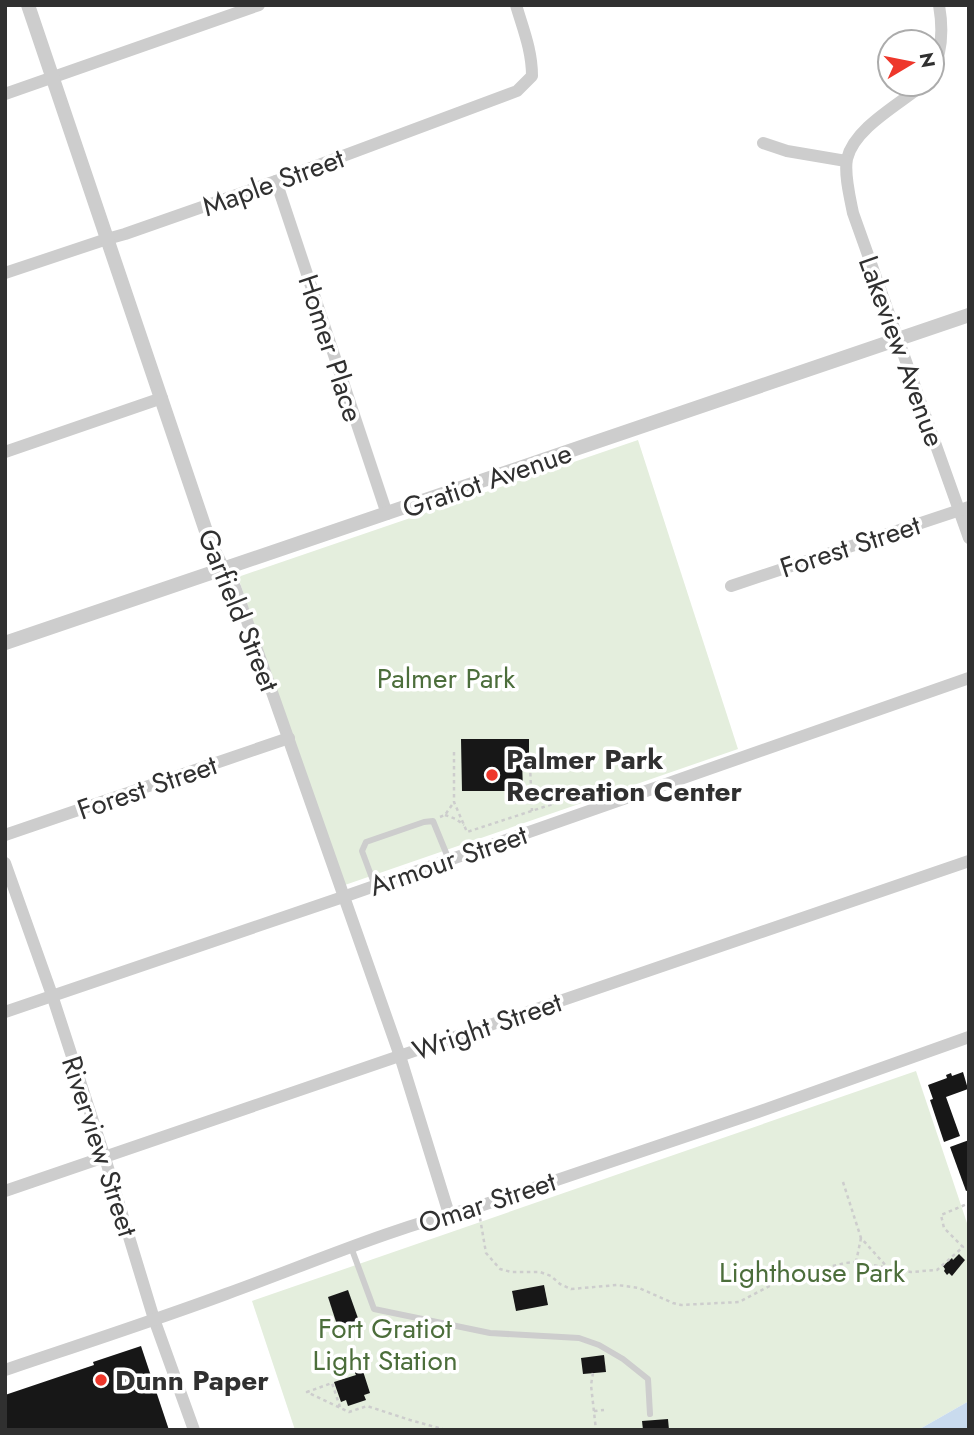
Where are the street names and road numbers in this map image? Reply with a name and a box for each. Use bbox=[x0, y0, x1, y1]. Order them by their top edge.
street label: Maple Street bbox=[197, 138, 350, 227]
street label: Lakeview Avenue bbox=[848, 250, 955, 452]
street label: Homer Place bbox=[287, 269, 374, 427]
street label: Gratiot Avenue bbox=[397, 432, 577, 529]
street label: Forest Street bbox=[775, 504, 926, 588]
street label: Garfield Street bbox=[187, 523, 290, 698]
street label: Forest Street bbox=[72, 744, 223, 831]
street label: Armour Street bbox=[364, 814, 533, 907]
street label: Wright Street bbox=[407, 982, 567, 1071]
street label: Riverview Street bbox=[51, 1051, 148, 1242]
street label: Omar Street bbox=[413, 1161, 561, 1244]

